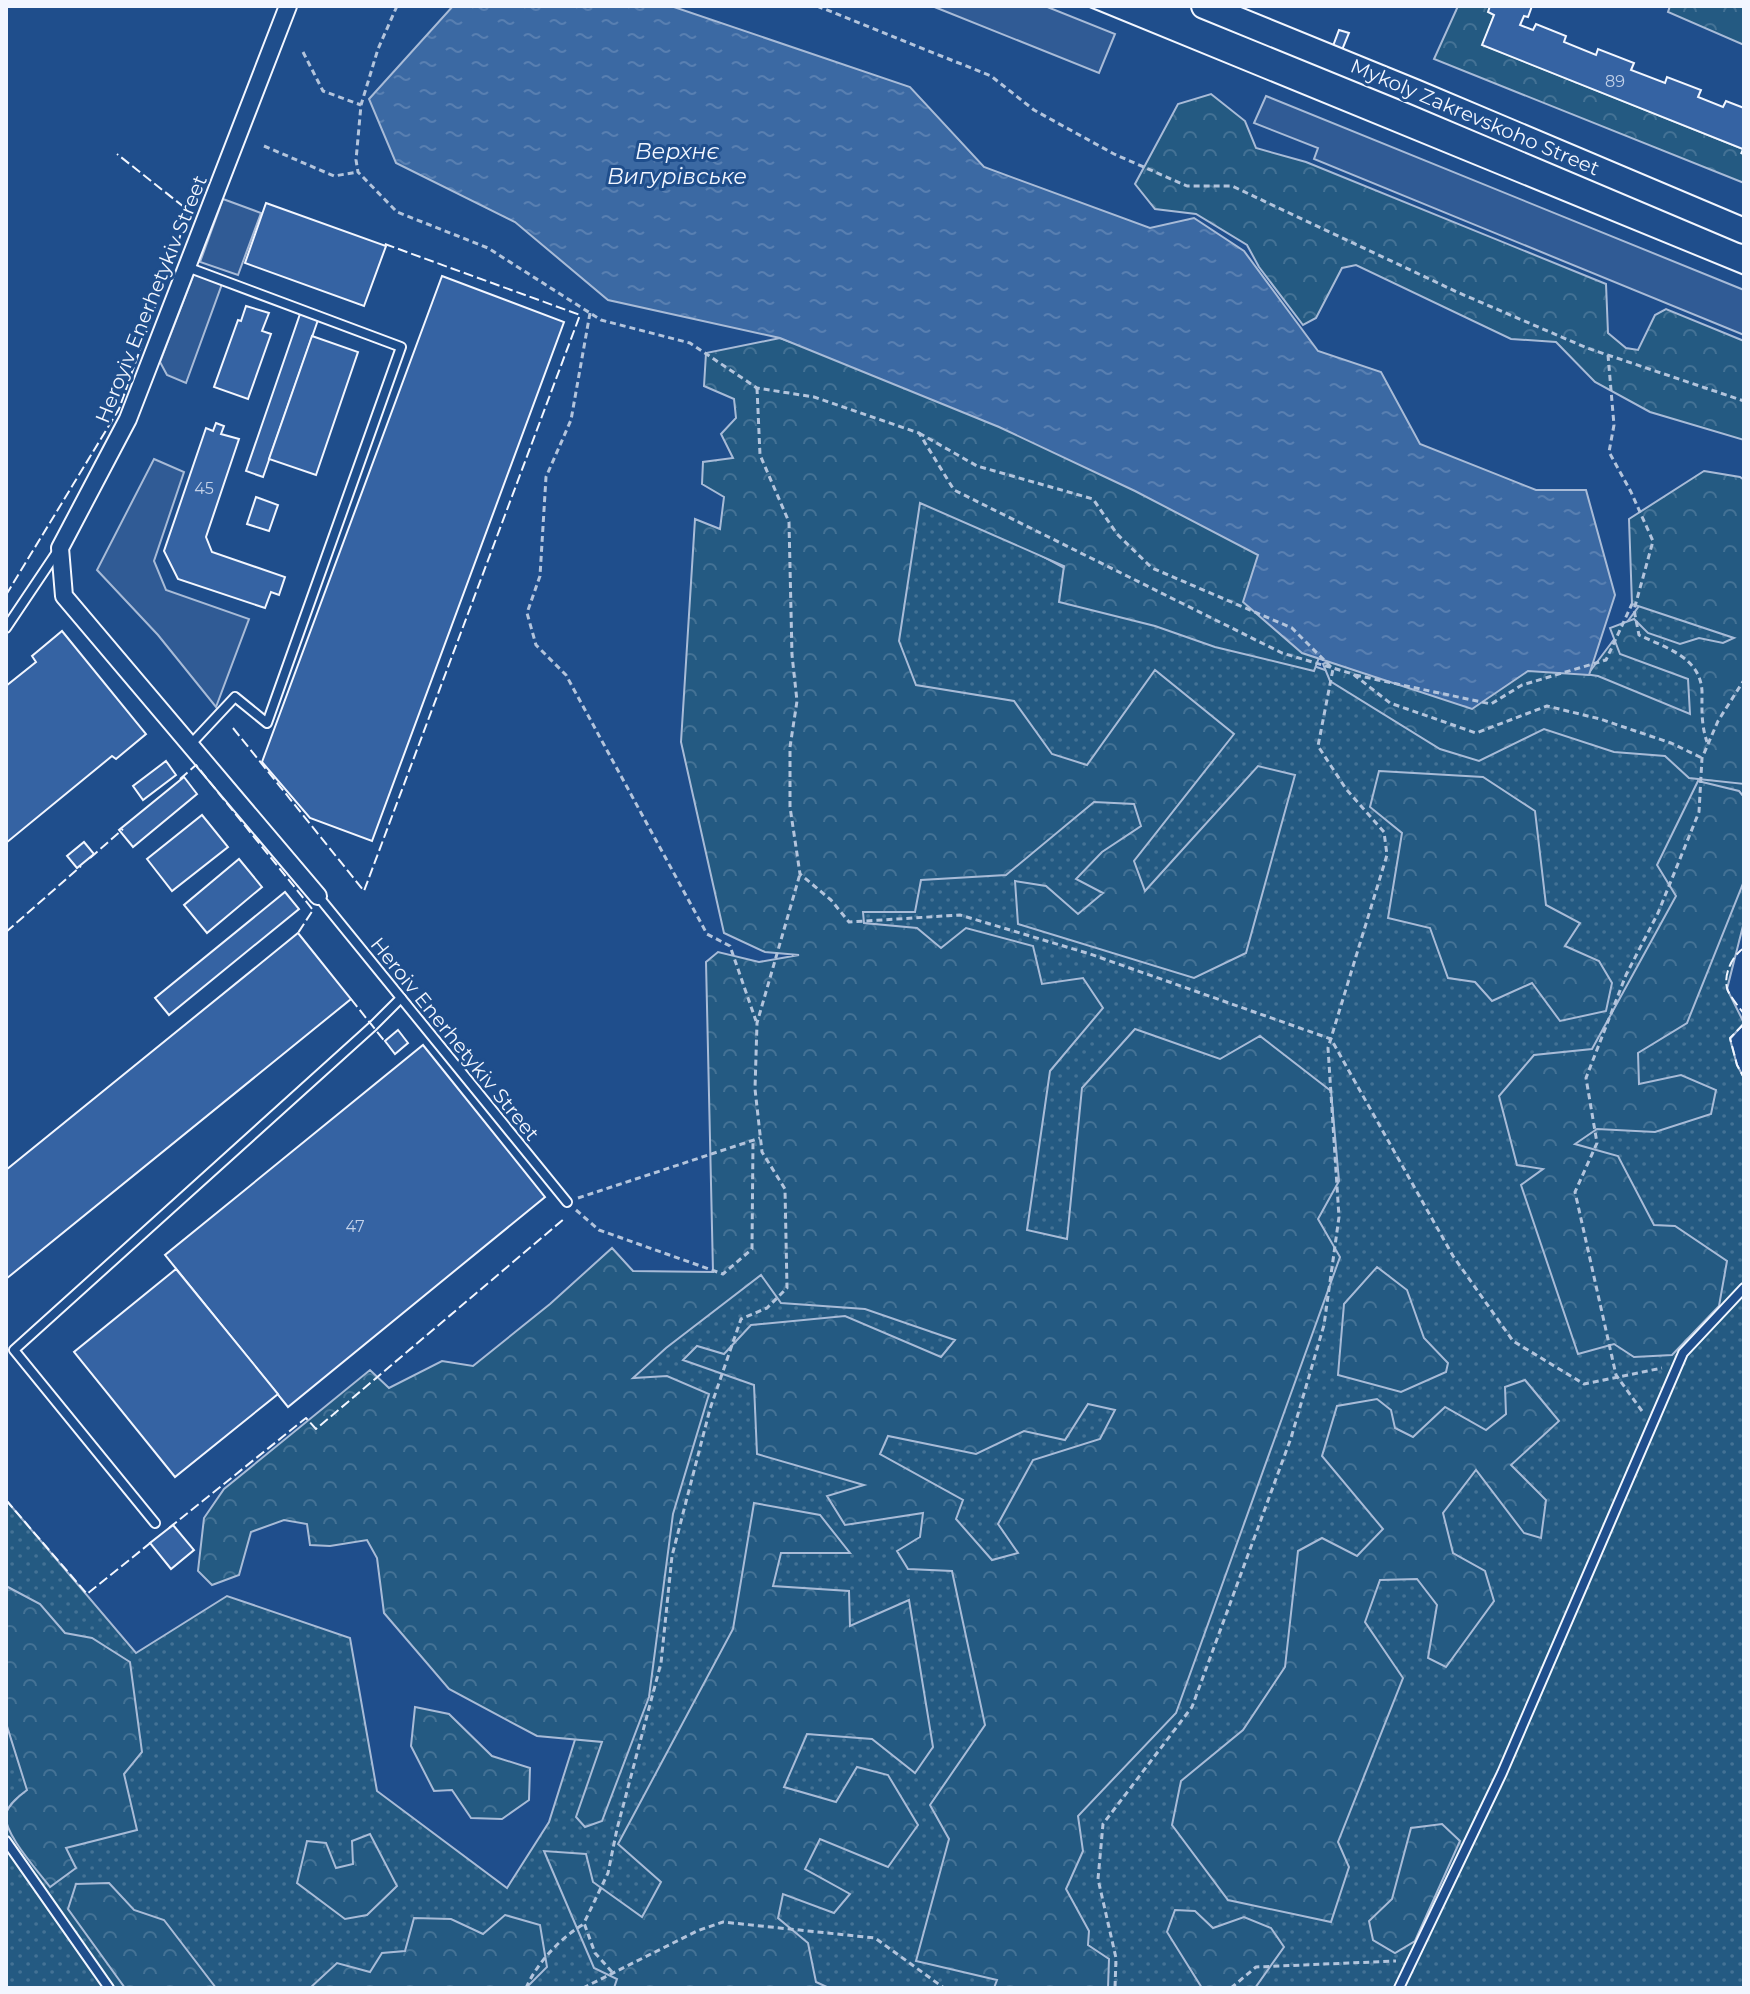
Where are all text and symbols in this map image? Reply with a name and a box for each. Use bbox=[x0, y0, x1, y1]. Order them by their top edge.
street label: Mykoly Zakrevskoho Street bbox=[1347, 54, 1603, 180]
house number: 89 bbox=[1605, 72, 1625, 91]
water label: Верхнє Вигурівське bbox=[607, 138, 747, 190]
street label: Heroyiv Enerhetykiv Street bbox=[90, 172, 212, 426]
house number: 45 bbox=[194, 479, 214, 498]
street label: Heroiv Enerhetykiv Street bbox=[366, 932, 544, 1146]
house number: 47 bbox=[345, 1217, 365, 1236]

